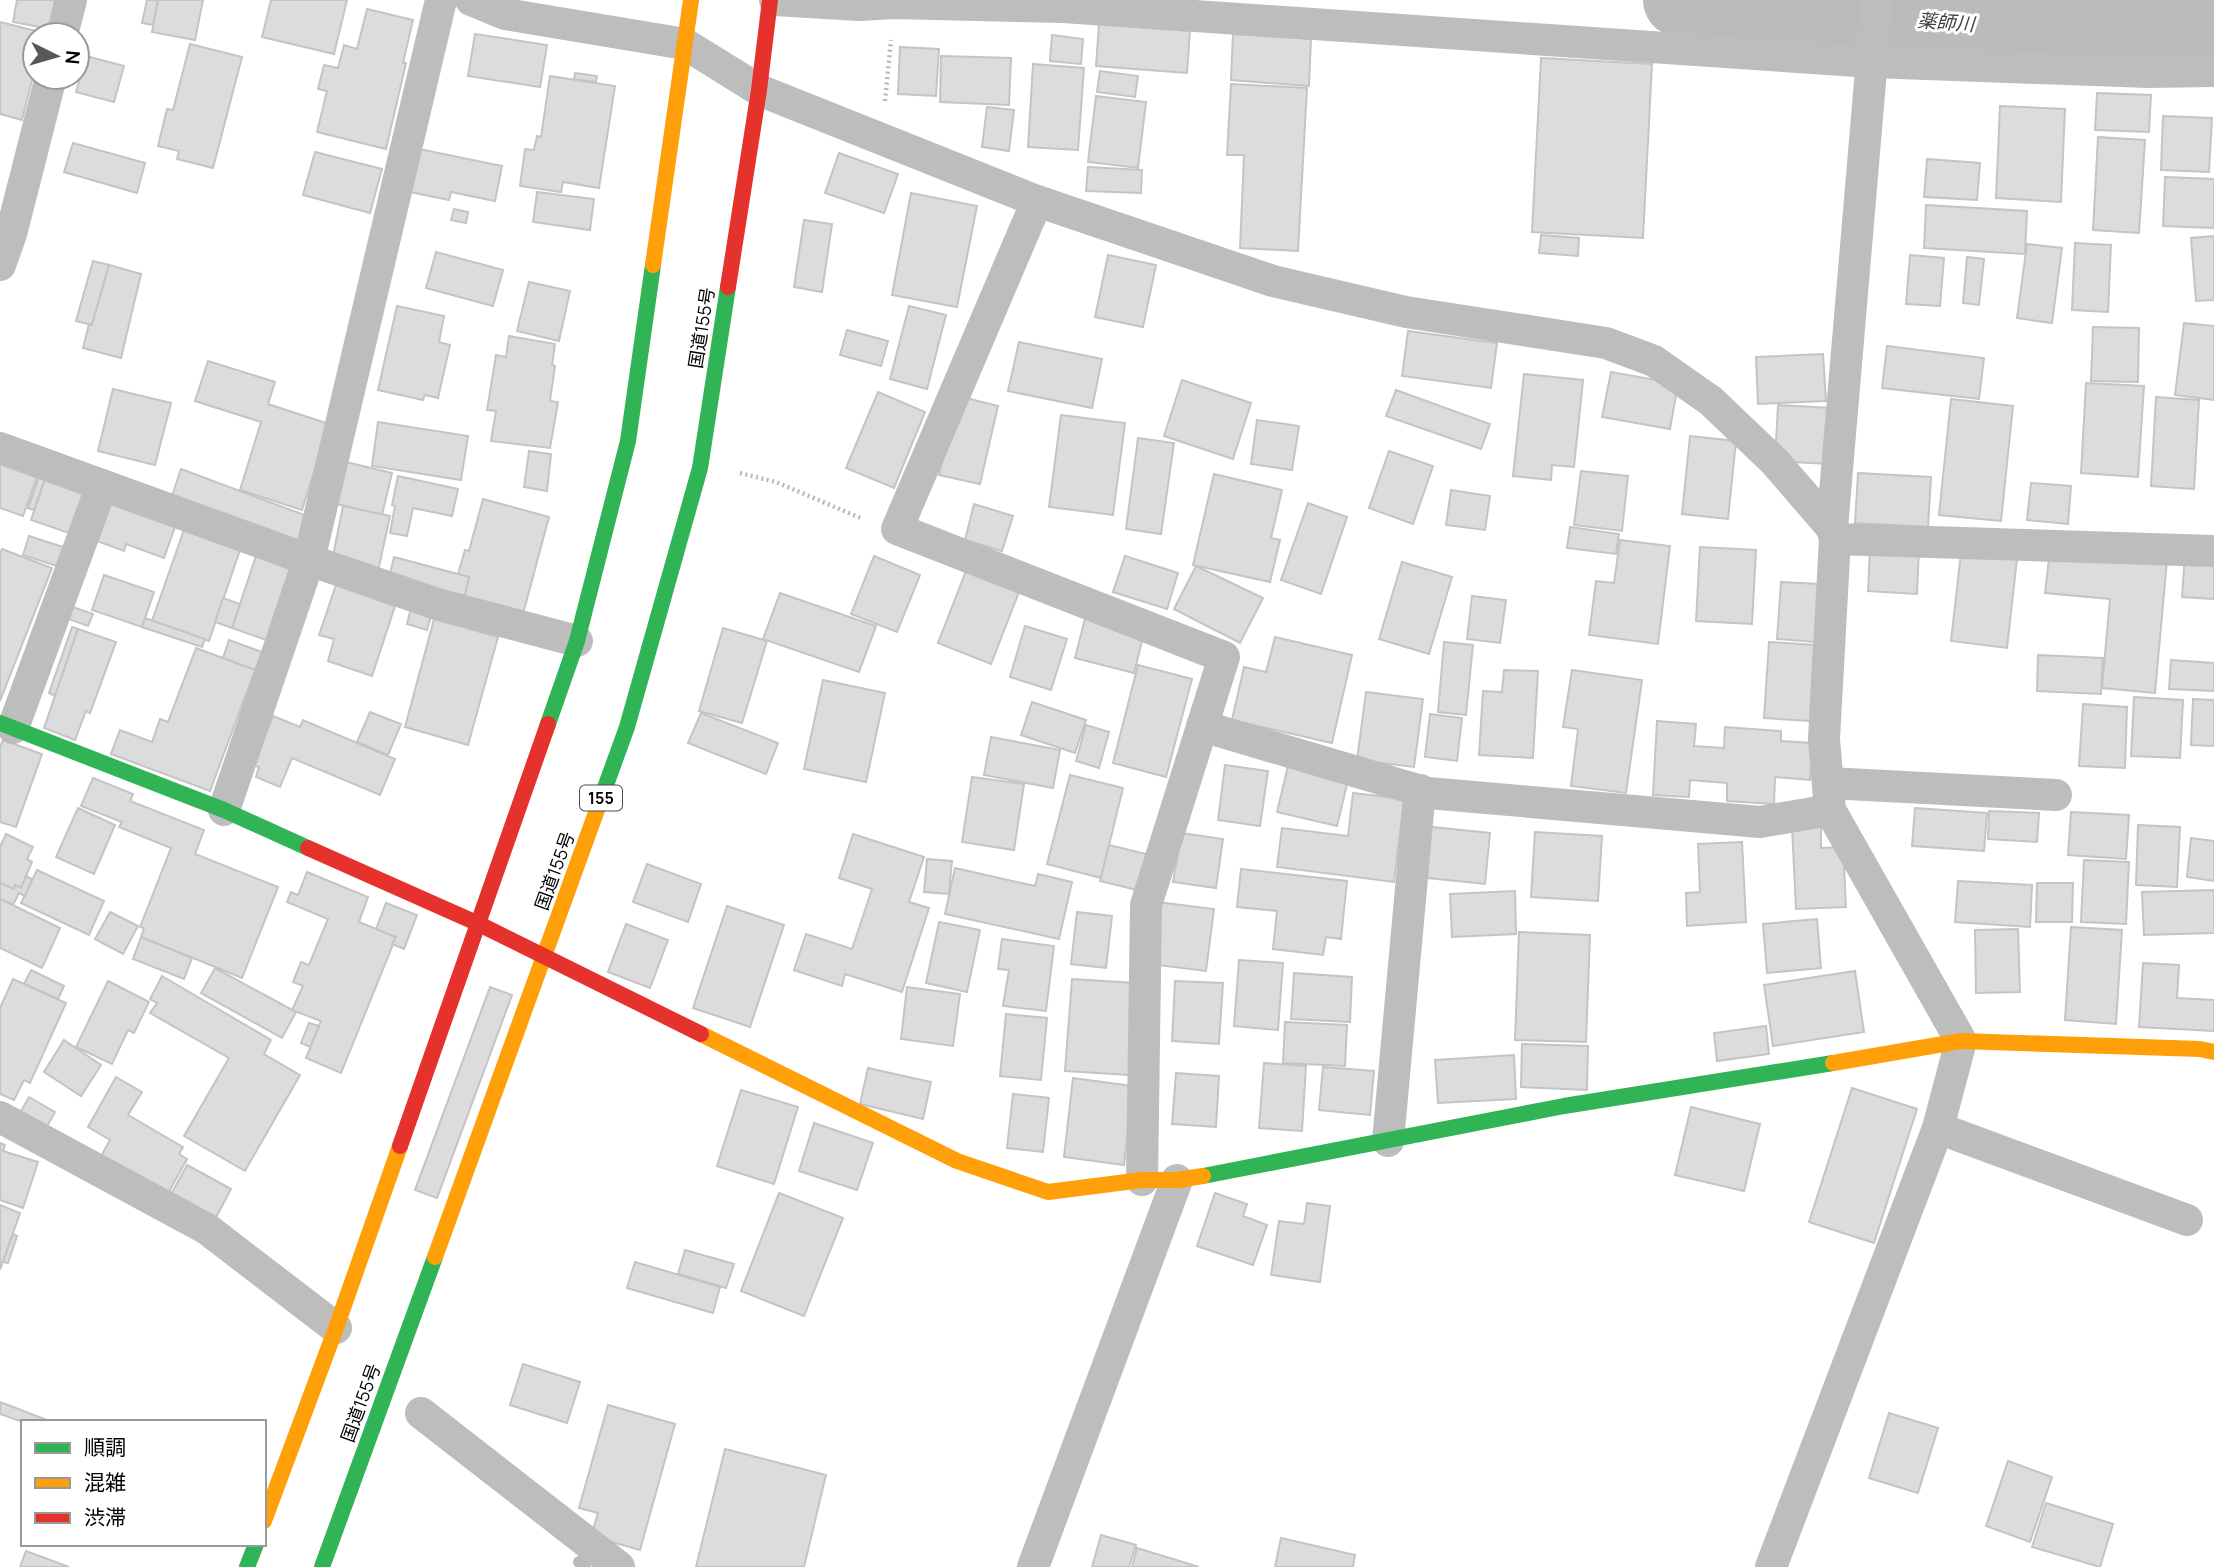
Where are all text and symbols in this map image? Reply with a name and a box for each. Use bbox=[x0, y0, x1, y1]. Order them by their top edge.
water label: 薬師川 bbox=[1917, 7, 1977, 37]
north arrow bbox=[21, 21, 91, 91]
text: N bbox=[59, 50, 86, 65]
street label: 国道155号 bbox=[683, 286, 719, 370]
road number: 155 bbox=[580, 786, 622, 810]
street label: 国道155号 bbox=[529, 828, 579, 913]
street label: 国道155号 bbox=[335, 1360, 385, 1445]
legend bbox=[21, 1420, 266, 1546]
text: 順調 bbox=[84, 1433, 126, 1461]
text: 混雑 bbox=[84, 1468, 126, 1496]
text: 渋滞 bbox=[84, 1503, 126, 1531]

